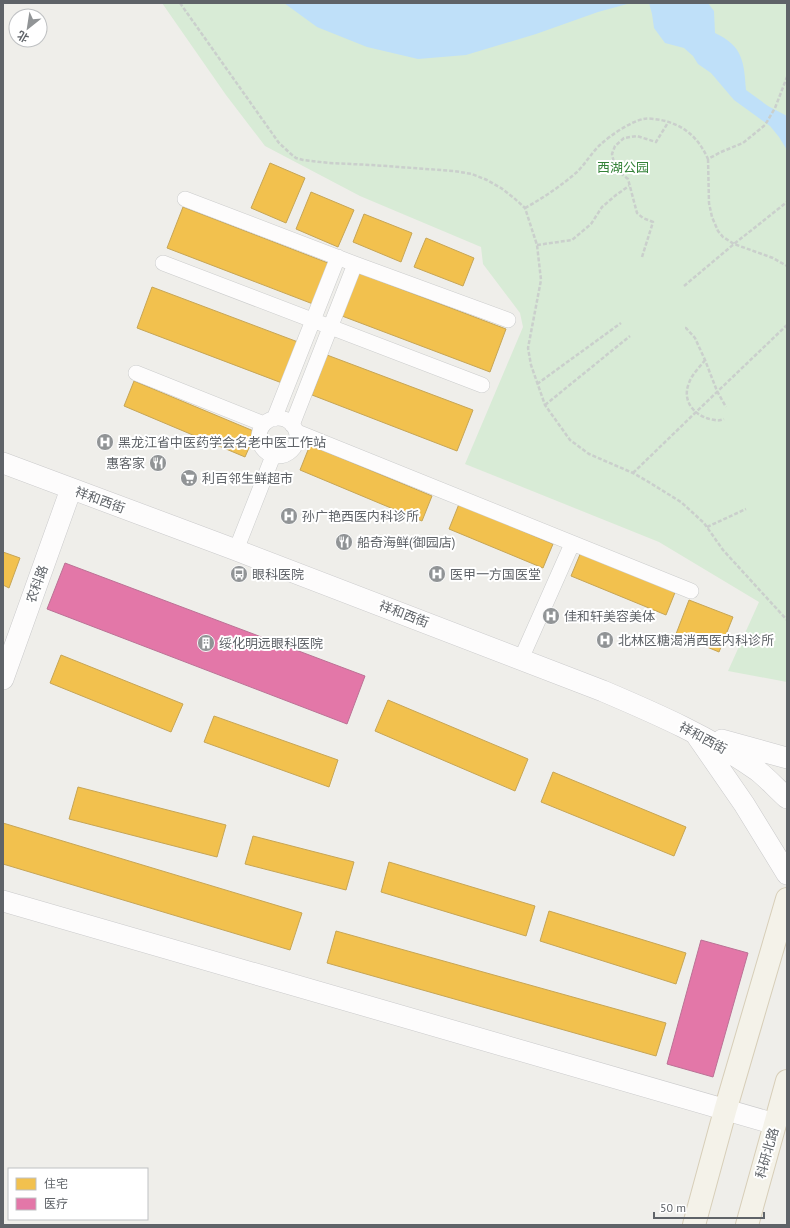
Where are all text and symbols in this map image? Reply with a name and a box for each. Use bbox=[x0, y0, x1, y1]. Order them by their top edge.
north arrow bbox=[8, 8, 48, 48]
text: 北 bbox=[15, 28, 31, 45]
park label: 西湖公园 bbox=[597, 159, 649, 176]
hospital icon: 黑龙江省中医药学会名老中医工作站 bbox=[95, 432, 115, 452]
place label: 黑龙江省中医药学会名老中医工作站 bbox=[118, 434, 326, 451]
restaurant icon: 惠客家 bbox=[148, 453, 168, 473]
place label: 惠客家 bbox=[106, 455, 145, 472]
supermarket icon: 利百邻生鲜超市 bbox=[179, 468, 199, 488]
place label: 利百邻生鲜超市 bbox=[202, 470, 293, 487]
street label: 祥和西街 bbox=[73, 483, 127, 517]
hospital icon: 孙广艳西医内科诊所 bbox=[279, 506, 299, 526]
place label: 孙广艳西医内科诊所 bbox=[302, 508, 419, 525]
restaurant icon: 船奇海鲜(御园店) bbox=[334, 532, 354, 552]
place label: 船奇海鲜(御园店) bbox=[357, 534, 455, 551]
street label: 农科路 bbox=[22, 563, 52, 605]
bus stop icon: 眼科医院 bbox=[229, 564, 249, 584]
hospital icon: 医甲一方国医堂 bbox=[427, 564, 447, 584]
place label: 眼科医院 bbox=[252, 566, 304, 583]
place label: 医甲一方国医堂 bbox=[450, 566, 541, 583]
street label: 祥和西街 bbox=[377, 597, 431, 631]
hospital icon: 佳和轩美容美体 bbox=[541, 606, 561, 626]
place label: 佳和轩美容美体 bbox=[564, 608, 655, 625]
hospital icon: 北林区糖渴消西医内科诊所 bbox=[595, 630, 615, 650]
place label: 北林区糖渴消西医内科诊所 bbox=[618, 632, 774, 649]
building icon: 绥化明远眼科医院 bbox=[196, 633, 216, 653]
place label: 绥化明远眼科医院 bbox=[219, 635, 323, 652]
street label: 祥和西街 bbox=[676, 718, 730, 758]
street label: 科研北路 bbox=[752, 1126, 782, 1180]
legend bbox=[8, 1168, 148, 1220]
text: 住宅 bbox=[44, 1176, 68, 1191]
scale bar bbox=[654, 1194, 764, 1220]
text: 医疗 bbox=[44, 1196, 68, 1211]
text: 50 m bbox=[660, 1200, 686, 1215]

